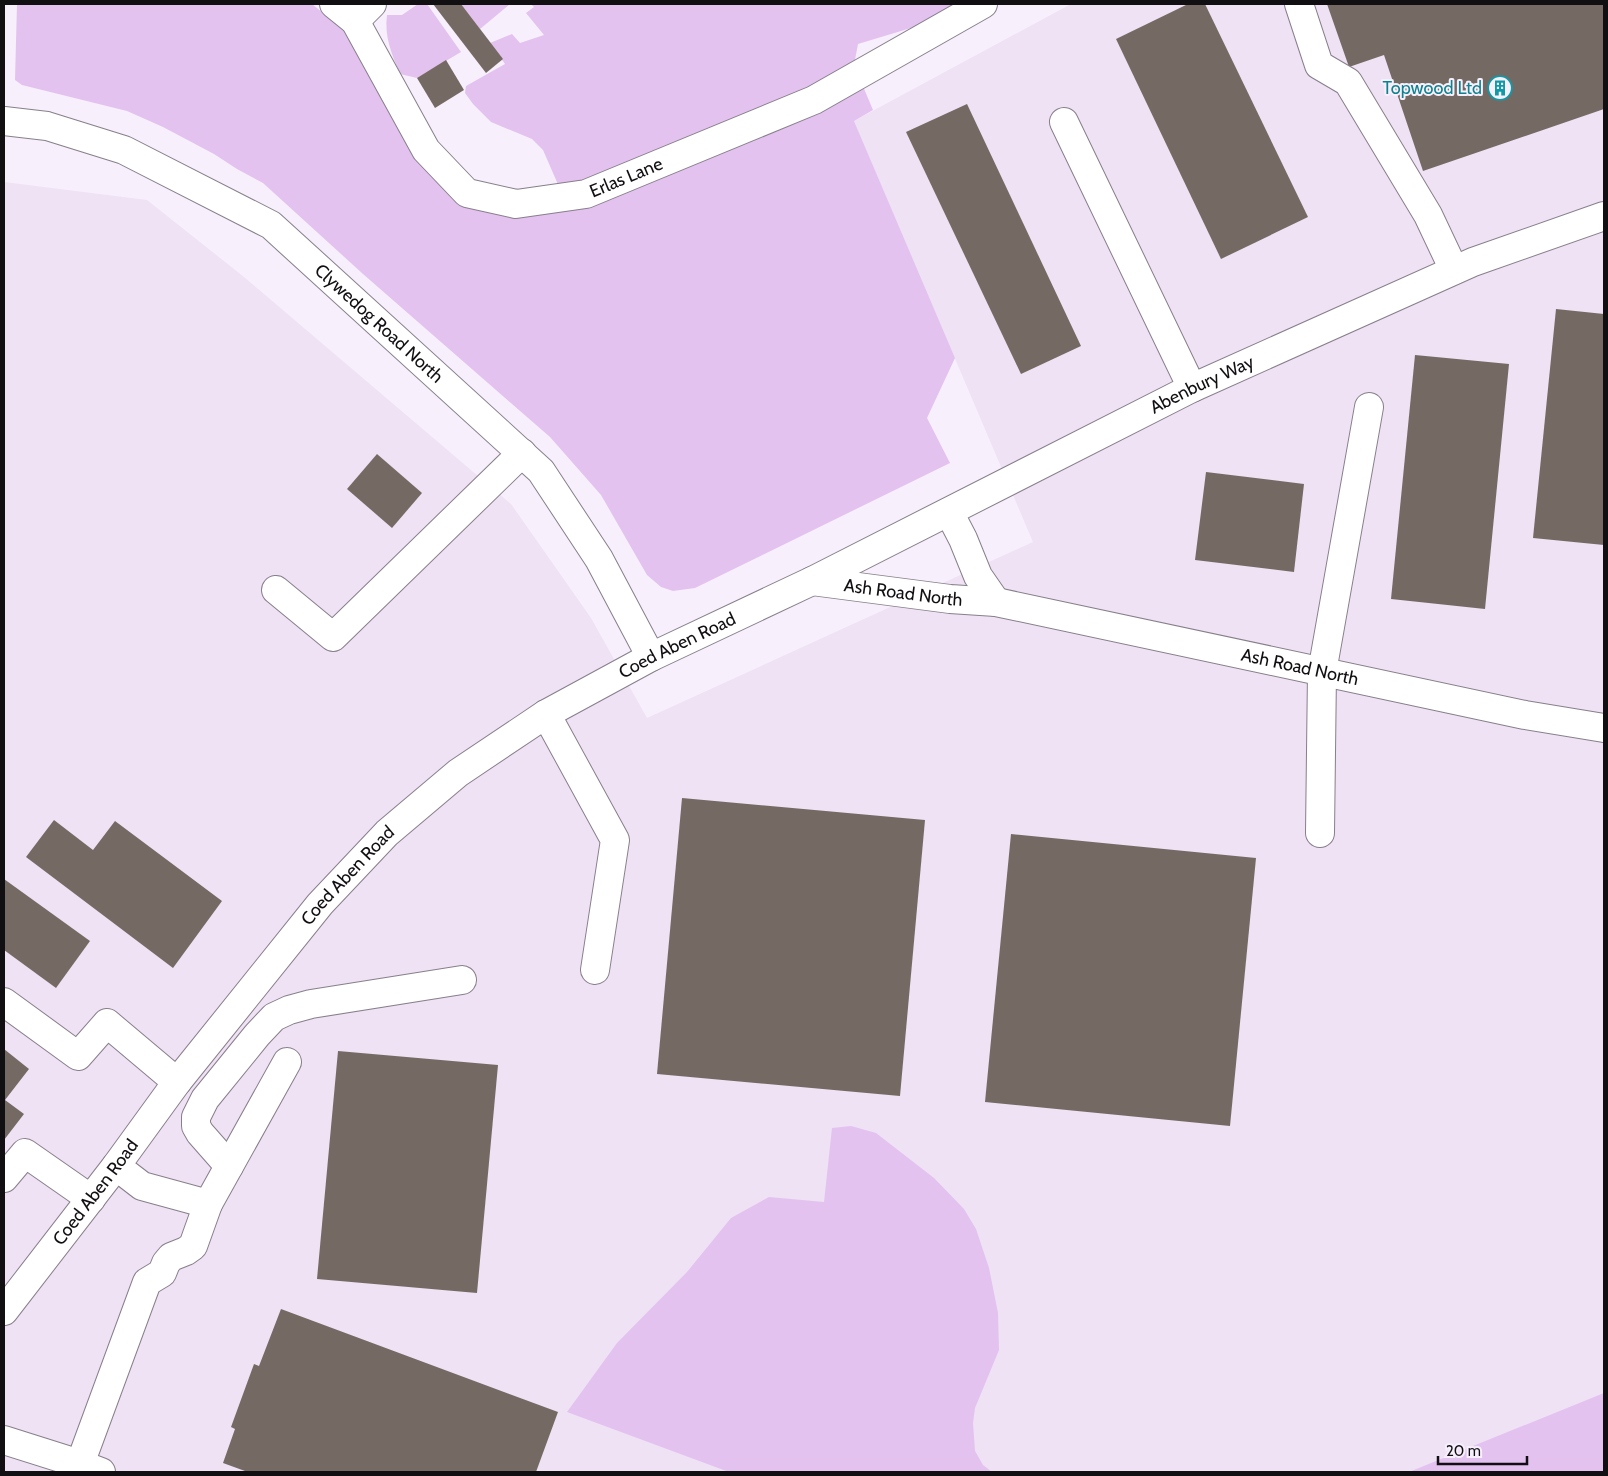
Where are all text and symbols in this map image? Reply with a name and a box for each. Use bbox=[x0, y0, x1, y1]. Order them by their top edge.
building icon: Topwood Ltd bbox=[1487, 75, 1513, 101]
place label: Topwood Ltd bbox=[1383, 77, 1482, 99]
street label: Erlas Lane bbox=[586, 153, 666, 202]
street label: Clywedog Road North bbox=[310, 259, 448, 388]
street label: Abenbury Way bbox=[1146, 351, 1257, 419]
street label: Ash Road North bbox=[843, 574, 963, 611]
street label: Coed Aben Road bbox=[615, 608, 739, 683]
street label: Ash Road North bbox=[1239, 644, 1361, 690]
street label: Coed Aben Road bbox=[296, 821, 399, 930]
street label: Coed Aben Road bbox=[48, 1135, 143, 1249]
scale bar bbox=[1438, 1434, 1527, 1466]
text: 20 m bbox=[1446, 1442, 1481, 1460]

